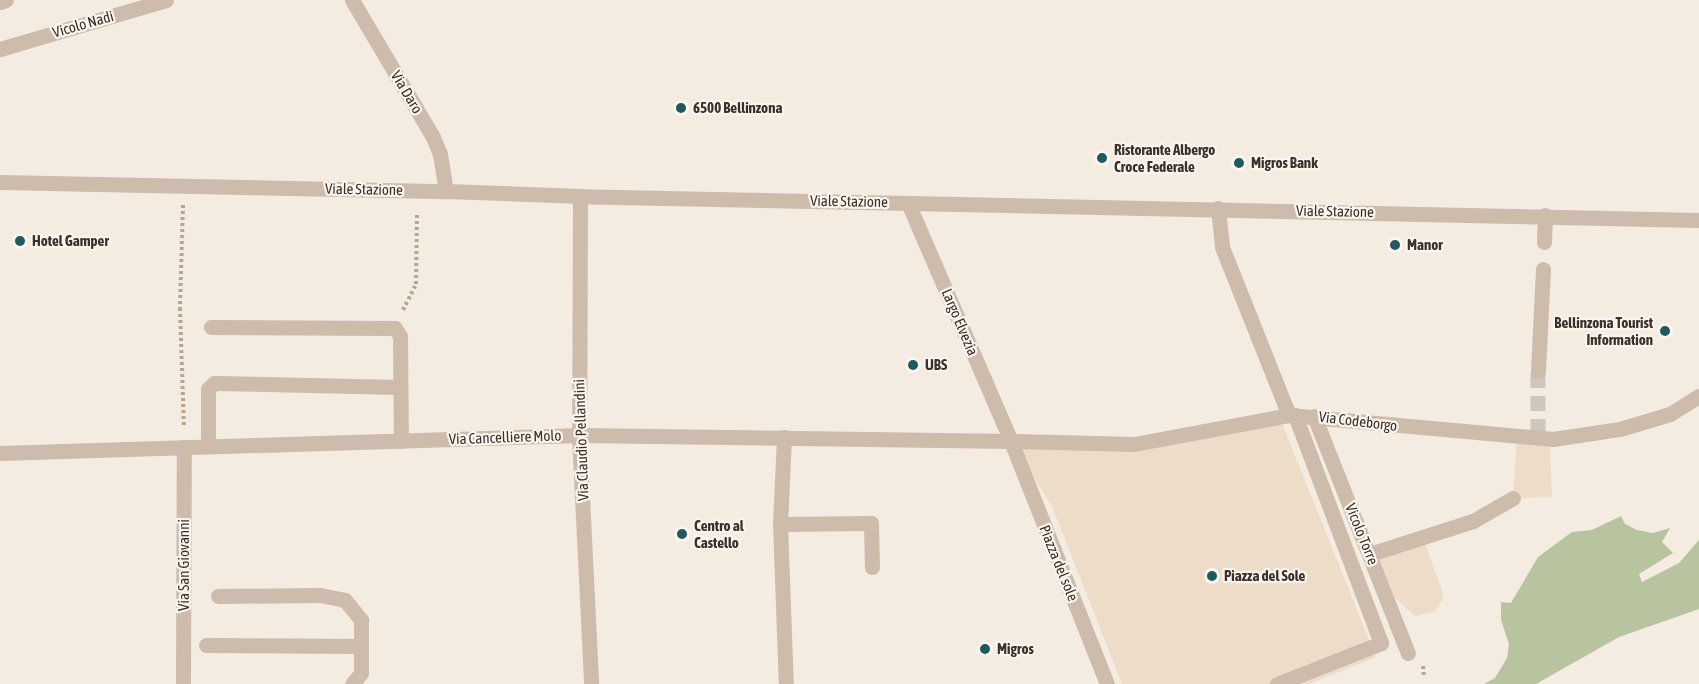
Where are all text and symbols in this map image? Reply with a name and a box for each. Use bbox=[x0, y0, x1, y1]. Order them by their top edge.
street label: Vicolo Nadi bbox=[50, 7, 116, 41]
street label: Via Daro bbox=[387, 67, 427, 117]
place label: 6500 Bellinzona bbox=[693, 99, 782, 117]
marker: 6500 Bellinzona bbox=[674, 101, 688, 115]
place label: Ristorante Albergo Croce Federale bbox=[1114, 140, 1215, 175]
marker: Ristorante Albergo Croce Federale bbox=[1095, 151, 1109, 165]
place label: Migros Bank bbox=[1251, 154, 1318, 172]
marker: Migros Bank bbox=[1232, 156, 1246, 170]
street label: Viale Stazione bbox=[325, 179, 403, 199]
street label: Viale Stazione bbox=[810, 191, 888, 211]
street label: Viale Stazione bbox=[1296, 201, 1374, 221]
place label: Hotel Gamper bbox=[32, 232, 109, 250]
marker: Hotel Gamper bbox=[13, 234, 27, 248]
place label: Manor bbox=[1407, 236, 1443, 254]
marker: Manor bbox=[1388, 238, 1402, 252]
street label: Largo Elvezia bbox=[938, 286, 982, 358]
place label: Bellinzona Tourist Information bbox=[1554, 313, 1653, 348]
marker: Bellinzona Tourist Information bbox=[1658, 324, 1672, 338]
place label: UBS bbox=[925, 356, 947, 374]
marker: UBS bbox=[906, 358, 920, 372]
street label: Via Claudio Pellandini bbox=[570, 379, 592, 501]
street label: Via Codeborgo bbox=[1318, 407, 1398, 435]
street label: Via Cancelliere Molo bbox=[448, 426, 562, 448]
street label: Vicolo Torre bbox=[1342, 501, 1382, 567]
place label: Centro al Castello bbox=[694, 516, 744, 551]
street label: Via San Giovanni bbox=[175, 519, 193, 611]
street label: Piazza del sole bbox=[1036, 522, 1082, 604]
marker: Centro al Castello bbox=[675, 527, 689, 541]
place label: Piazza del Sole bbox=[1224, 567, 1305, 585]
marker: Piazza del Sole bbox=[1205, 569, 1219, 583]
place label: Migros bbox=[997, 640, 1034, 658]
marker: Migros bbox=[978, 642, 992, 656]

